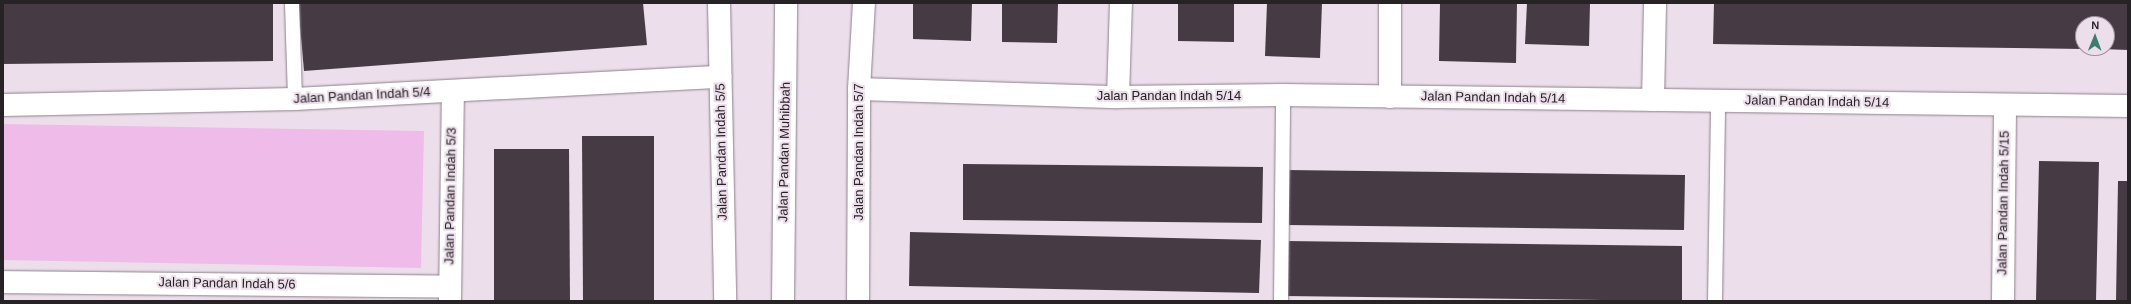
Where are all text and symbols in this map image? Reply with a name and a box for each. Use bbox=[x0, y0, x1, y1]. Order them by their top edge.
north arrow bbox=[2075, 16, 2115, 56]
text: N bbox=[2091, 19, 2099, 31]
street label: Jalan Pandan Muhibbah bbox=[776, 82, 794, 222]
street label: Jalan Pandan Indah 5/5 bbox=[713, 83, 731, 221]
street label: Jalan Pandan Indah 5/7 bbox=[851, 83, 867, 221]
street label: Jalan Pandan Indah 5/4 bbox=[293, 85, 431, 107]
street label: Jalan Pandan Indah 5/14 bbox=[1097, 88, 1241, 104]
street label: Jalan Pandan Indah 5/14 bbox=[1421, 89, 1565, 107]
street label: Jalan Pandan Indah 5/14 bbox=[1745, 93, 1889, 111]
street label: Jalan Pandan Indah 5/3 bbox=[442, 127, 460, 265]
street label: Jalan Pandan Indah 5/15 bbox=[1995, 131, 2013, 275]
street label: Jalan Pandan Indah 5/6 bbox=[158, 275, 296, 293]

